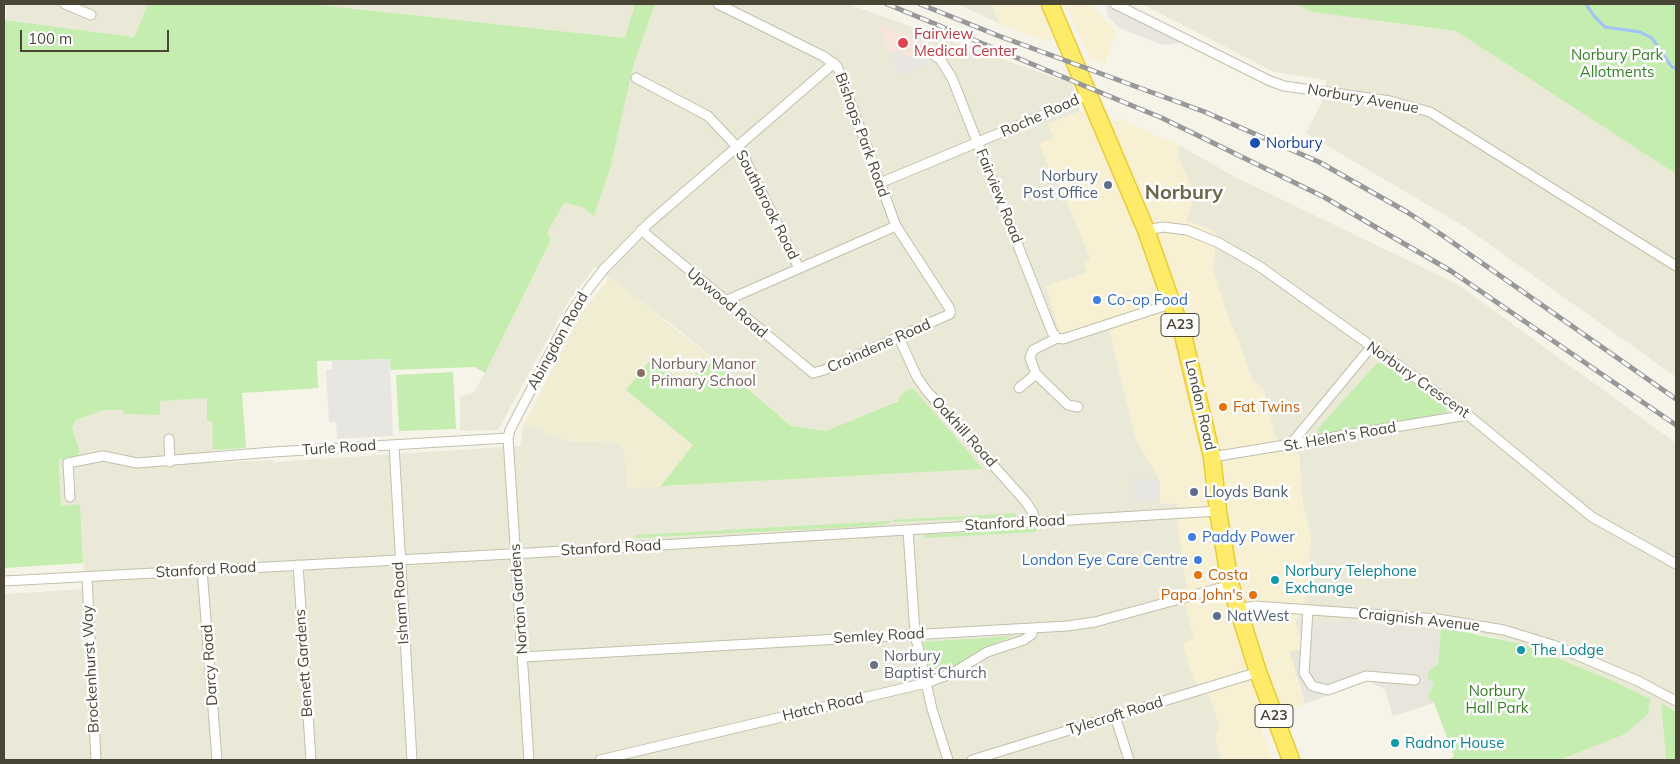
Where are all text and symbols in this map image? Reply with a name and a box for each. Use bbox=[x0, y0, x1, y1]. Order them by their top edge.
scale bar bbox=[22, 20, 171, 52]
place label: Fairview Medical Center bbox=[914, 25, 1017, 60]
text: 100 m bbox=[28, 29, 72, 48]
marker: Fairview Medical Center bbox=[896, 36, 910, 50]
park label: Norbury Park Allotments bbox=[1571, 46, 1663, 81]
street label: Bishops Park Road bbox=[831, 70, 893, 200]
street label: Norbury Avenue bbox=[1306, 80, 1420, 118]
street label: Roche Road bbox=[998, 91, 1082, 141]
place label: Norbury bbox=[1266, 134, 1323, 152]
marker: Norbury bbox=[1248, 136, 1262, 150]
street label: Fairview Road bbox=[972, 146, 1026, 246]
street label: Southbrook Road bbox=[732, 147, 802, 263]
place label: Norbury Post Office bbox=[1023, 167, 1098, 202]
marker: Norbury Post Office bbox=[1102, 179, 1114, 191]
district label: Norbury bbox=[1145, 181, 1223, 205]
street label: Upwood Road bbox=[683, 264, 771, 342]
street label: Abingdon Road bbox=[524, 289, 592, 393]
place label: Co-op Food bbox=[1107, 291, 1188, 309]
marker: Co-op Food bbox=[1091, 294, 1103, 306]
road number: A23 bbox=[1161, 314, 1199, 336]
street label: Croindene Road bbox=[824, 315, 934, 377]
street label: Norbury Crescent bbox=[1363, 338, 1473, 422]
place label: Norbury Manor Primary School bbox=[651, 355, 756, 390]
street label: London Road bbox=[1181, 358, 1219, 452]
marker: Norbury Manor Primary School bbox=[635, 367, 647, 379]
street label: Oakhill Road bbox=[928, 393, 1000, 471]
place label: Fat Twins bbox=[1233, 398, 1300, 416]
marker: Fat Twins bbox=[1217, 401, 1229, 413]
street label: St. Helen's Road bbox=[1282, 418, 1398, 456]
street label: Turle Road bbox=[301, 436, 377, 460]
place label: Lloyds Bank bbox=[1204, 483, 1288, 501]
marker: Lloyds Bank bbox=[1188, 486, 1200, 498]
street label: Stanford Road bbox=[964, 511, 1066, 535]
place label: Paddy Power bbox=[1202, 528, 1295, 546]
marker: Paddy Power bbox=[1186, 531, 1198, 543]
street label: Stanford Road bbox=[560, 536, 662, 560]
street label: Norton Gardens bbox=[506, 543, 532, 655]
place label: London Eye Care Centre bbox=[1022, 551, 1188, 569]
marker: London Eye Care Centre bbox=[1192, 554, 1204, 566]
street label: Stanford Road bbox=[155, 558, 257, 582]
street label: Isham Road bbox=[389, 561, 413, 645]
place label: Norbury Telephone Exchange bbox=[1285, 562, 1417, 597]
place label: Costa bbox=[1208, 566, 1248, 584]
marker: Costa bbox=[1192, 569, 1204, 581]
marker: Norbury Telephone Exchange bbox=[1269, 574, 1281, 586]
place label: Papa John's bbox=[1161, 586, 1243, 604]
marker: Papa John's bbox=[1247, 589, 1259, 601]
street label: Brockenhurst Way bbox=[79, 605, 103, 733]
street label: Craignish Avenue bbox=[1357, 605, 1481, 635]
place label: NatWest bbox=[1227, 607, 1289, 625]
street label: Benett Gardens bbox=[291, 608, 317, 718]
marker: NatWest bbox=[1211, 610, 1223, 622]
street label: Darcy Road bbox=[198, 624, 222, 706]
street label: Semley Road bbox=[833, 625, 925, 647]
place label: The Lodge bbox=[1531, 641, 1604, 659]
marker: The Lodge bbox=[1515, 644, 1527, 656]
place label: Norbury Baptist Church bbox=[884, 647, 987, 682]
marker: Norbury Baptist Church bbox=[868, 659, 880, 671]
park label: Norbury Hall Park bbox=[1465, 682, 1529, 717]
street label: Hatch Road bbox=[781, 689, 865, 725]
street label: Tylecroft Road bbox=[1065, 693, 1165, 739]
road number: A23 bbox=[1255, 704, 1293, 728]
place label: Radnor House bbox=[1405, 734, 1504, 752]
marker: Radnor House bbox=[1389, 737, 1401, 749]

